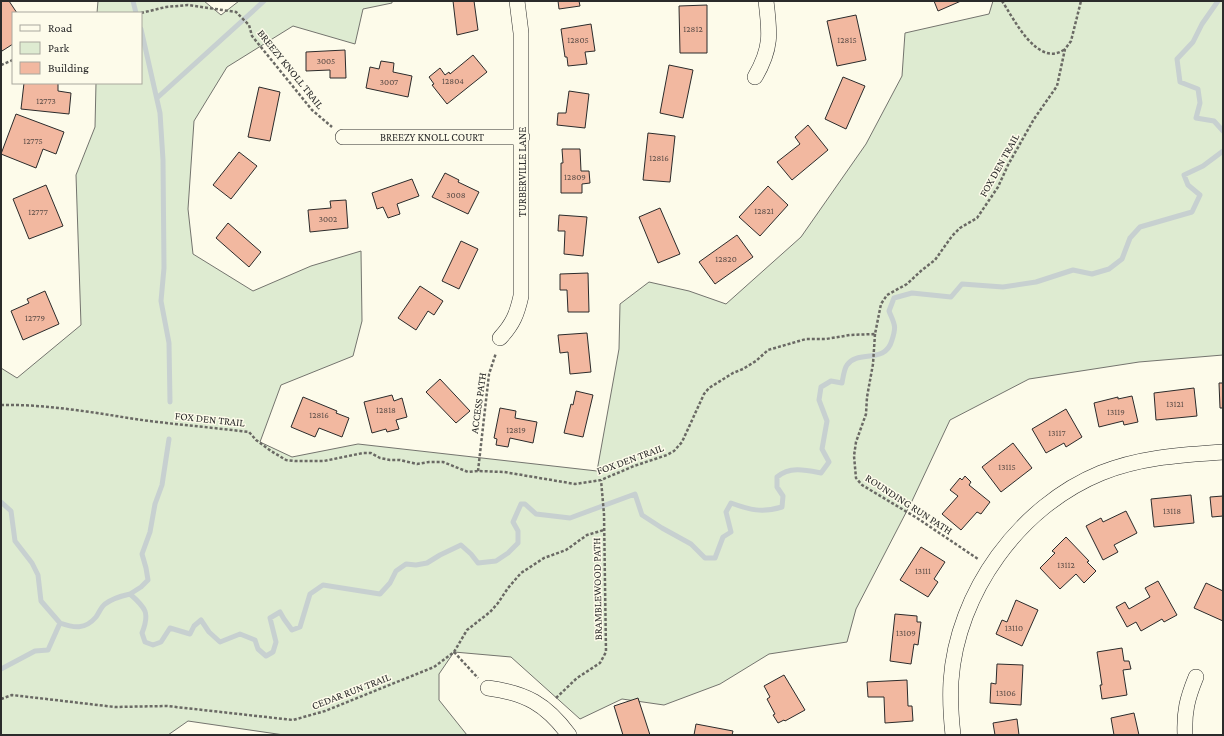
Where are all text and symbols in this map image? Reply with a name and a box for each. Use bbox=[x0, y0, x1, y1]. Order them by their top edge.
legend bbox=[12, 12, 142, 84]
text: Road bbox=[48, 21, 73, 35]
house number: 12812 bbox=[683, 24, 703, 34]
street label: BREEZY KNOLL TRAIL bbox=[255, 27, 327, 111]
house number: 12805 bbox=[567, 35, 589, 45]
house number: 12815 bbox=[837, 35, 857, 45]
text: Park bbox=[48, 41, 70, 55]
house number: 3005 bbox=[317, 56, 335, 66]
text: Building bbox=[48, 61, 89, 75]
house number: 12804 bbox=[442, 76, 464, 86]
house number: 3007 bbox=[380, 77, 398, 87]
house number: 12773 bbox=[36, 96, 56, 106]
street label: TURBERVILLE LANE bbox=[516, 127, 528, 217]
street label: BREEZY KNOLL COURT bbox=[380, 131, 484, 143]
street label: FOX DEN TRAIL bbox=[977, 131, 1022, 199]
house number: 12775 bbox=[23, 136, 43, 146]
house number: 12816 bbox=[649, 153, 669, 163]
house number: 12809 bbox=[564, 172, 586, 182]
house number: 3008 bbox=[446, 190, 466, 200]
house number: 12821 bbox=[754, 206, 774, 216]
house number: 12777 bbox=[28, 207, 48, 217]
house number: 3002 bbox=[319, 214, 337, 224]
house number: 12820 bbox=[715, 254, 737, 264]
house number: 12779 bbox=[25, 313, 45, 323]
street label: ACCESS PATH bbox=[468, 372, 488, 434]
house number: 13121 bbox=[1166, 399, 1184, 409]
house number: 12818 bbox=[376, 405, 396, 415]
house number: 13119 bbox=[1107, 407, 1125, 417]
street label: FOX DEN TRAIL bbox=[174, 409, 246, 429]
house number: 12816 bbox=[309, 410, 329, 420]
house number: 12819 bbox=[506, 425, 526, 435]
house number: 13117 bbox=[1048, 428, 1066, 438]
street label: FOX DEN TRAIL bbox=[595, 441, 666, 477]
house number: 13115 bbox=[998, 462, 1016, 472]
street label: ROUNDING RUN PATH bbox=[863, 471, 955, 537]
house number: 13118 bbox=[1163, 506, 1181, 516]
street label: BRAMBLEWOOD PATH bbox=[590, 537, 604, 641]
house number: 13112 bbox=[1057, 560, 1075, 570]
house number: 13111 bbox=[915, 566, 931, 576]
house number: 13110 bbox=[1005, 623, 1023, 633]
house number: 13109 bbox=[896, 628, 916, 638]
street label: CEDAR RUN TRAIL bbox=[310, 670, 393, 712]
house number: 13106 bbox=[996, 688, 1016, 698]

